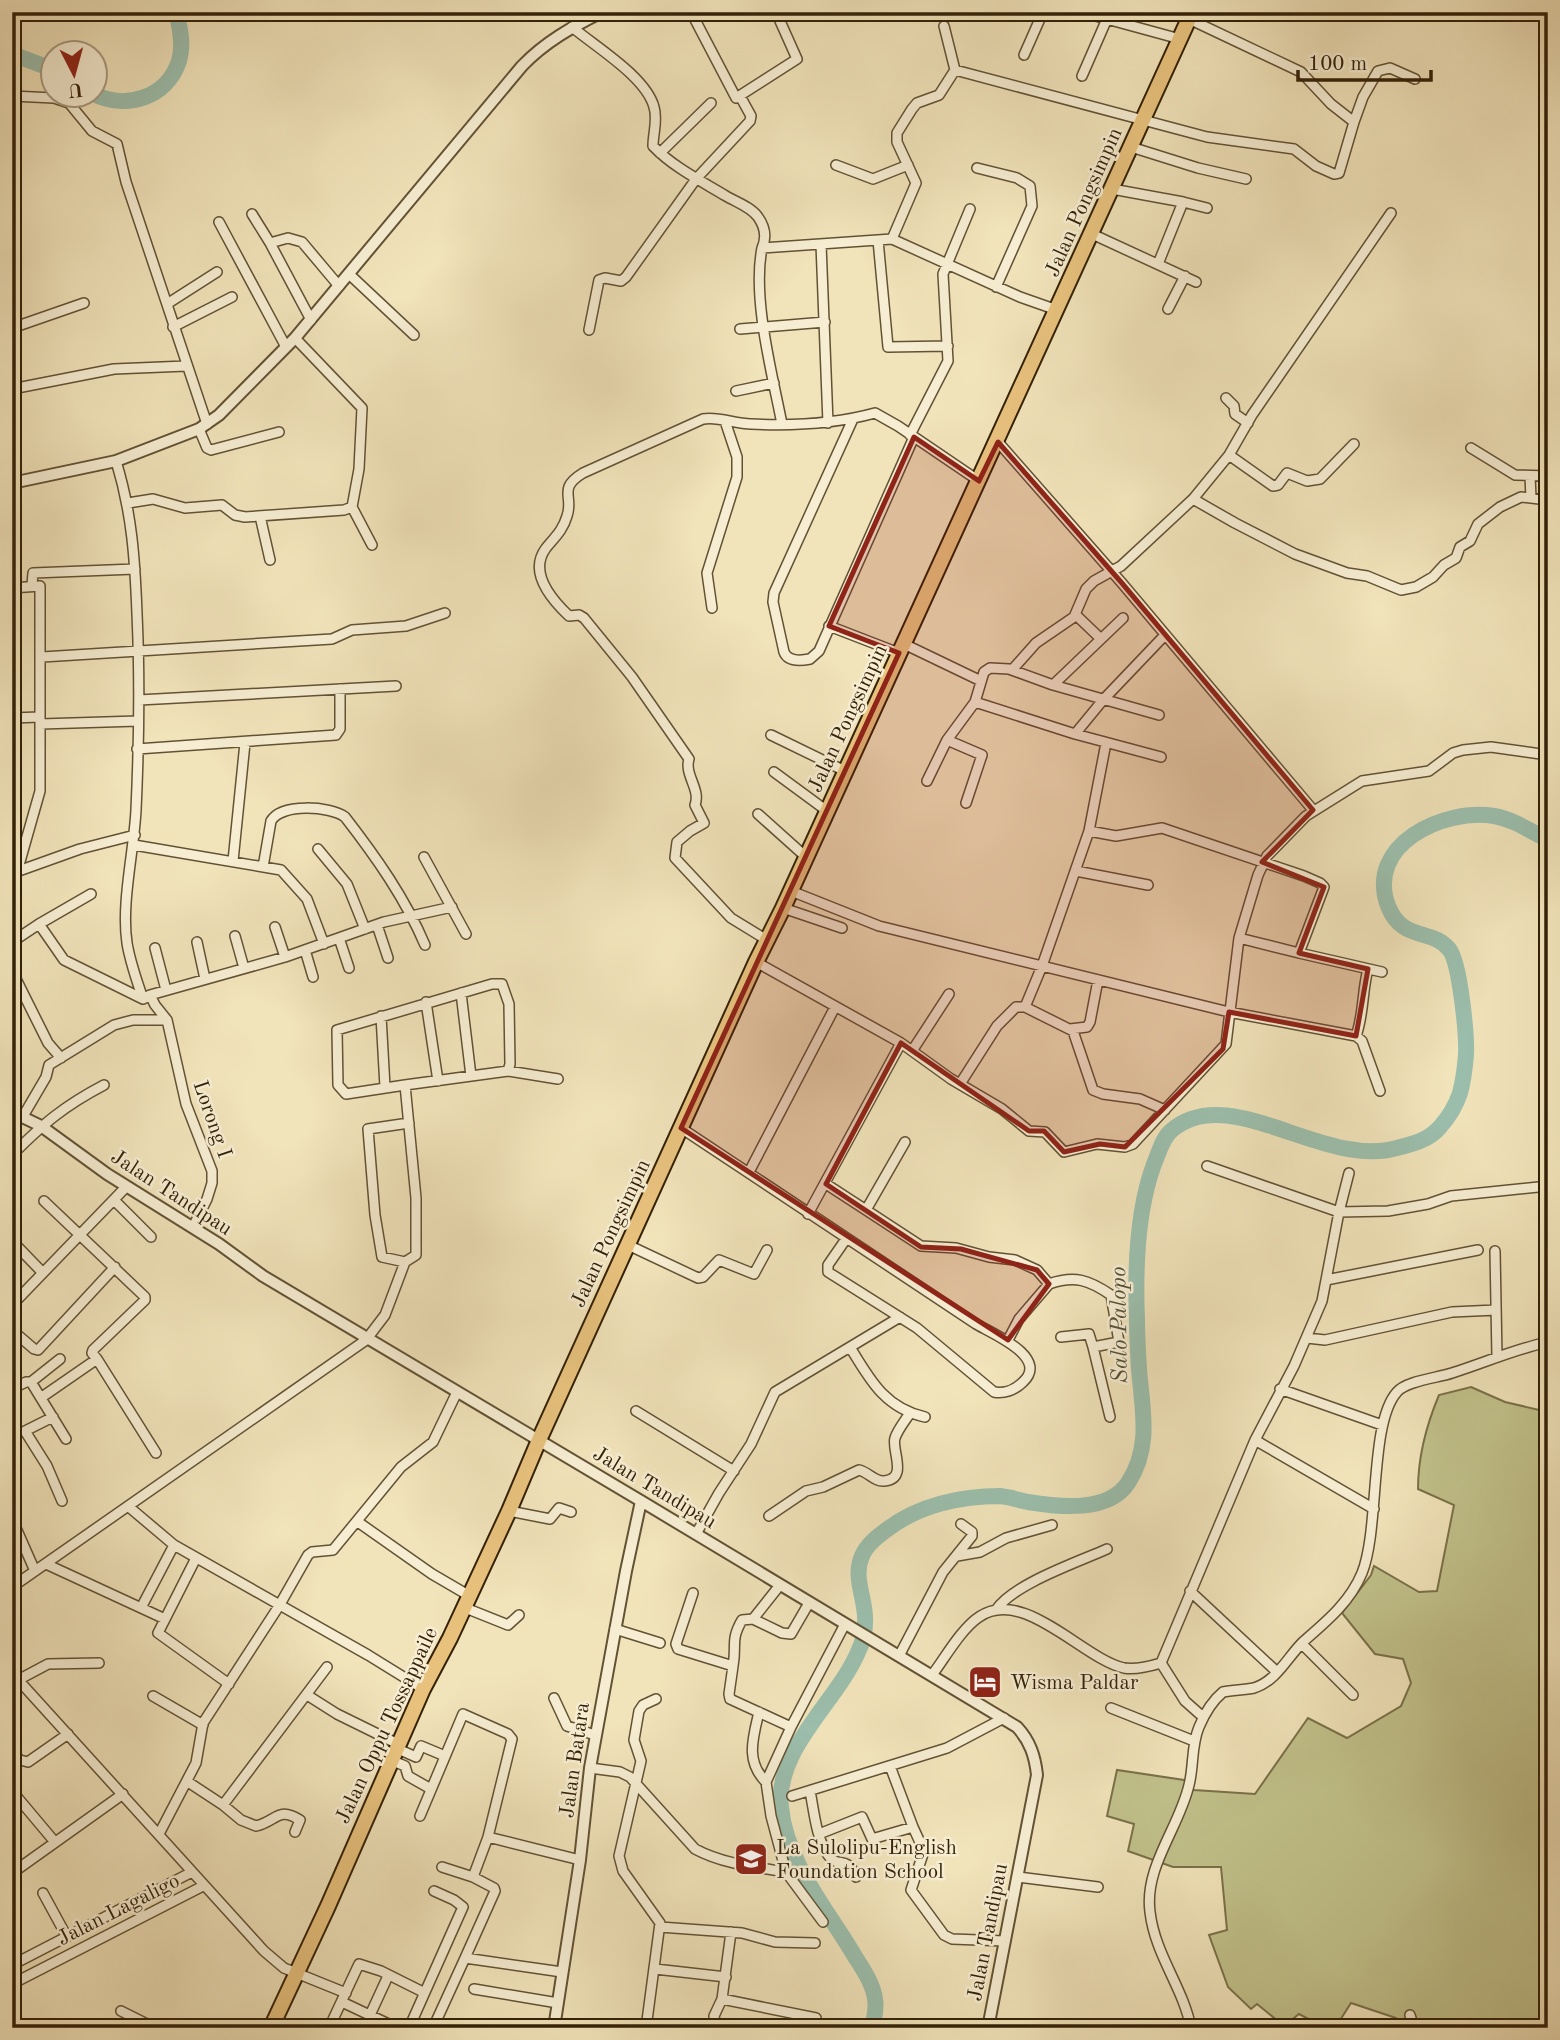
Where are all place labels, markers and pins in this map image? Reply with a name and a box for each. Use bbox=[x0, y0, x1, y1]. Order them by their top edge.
hotel icon: Wisma Paldar bbox=[966, 1663, 1004, 1701]
place label: Wisma Paldar bbox=[1010, 1673, 1139, 1694]
place label: La Sulolipu-English Foundation School bbox=[776, 1838, 957, 1883]
school or university icon: La Sulolipu-English Foundation School bbox=[732, 1840, 770, 1878]

